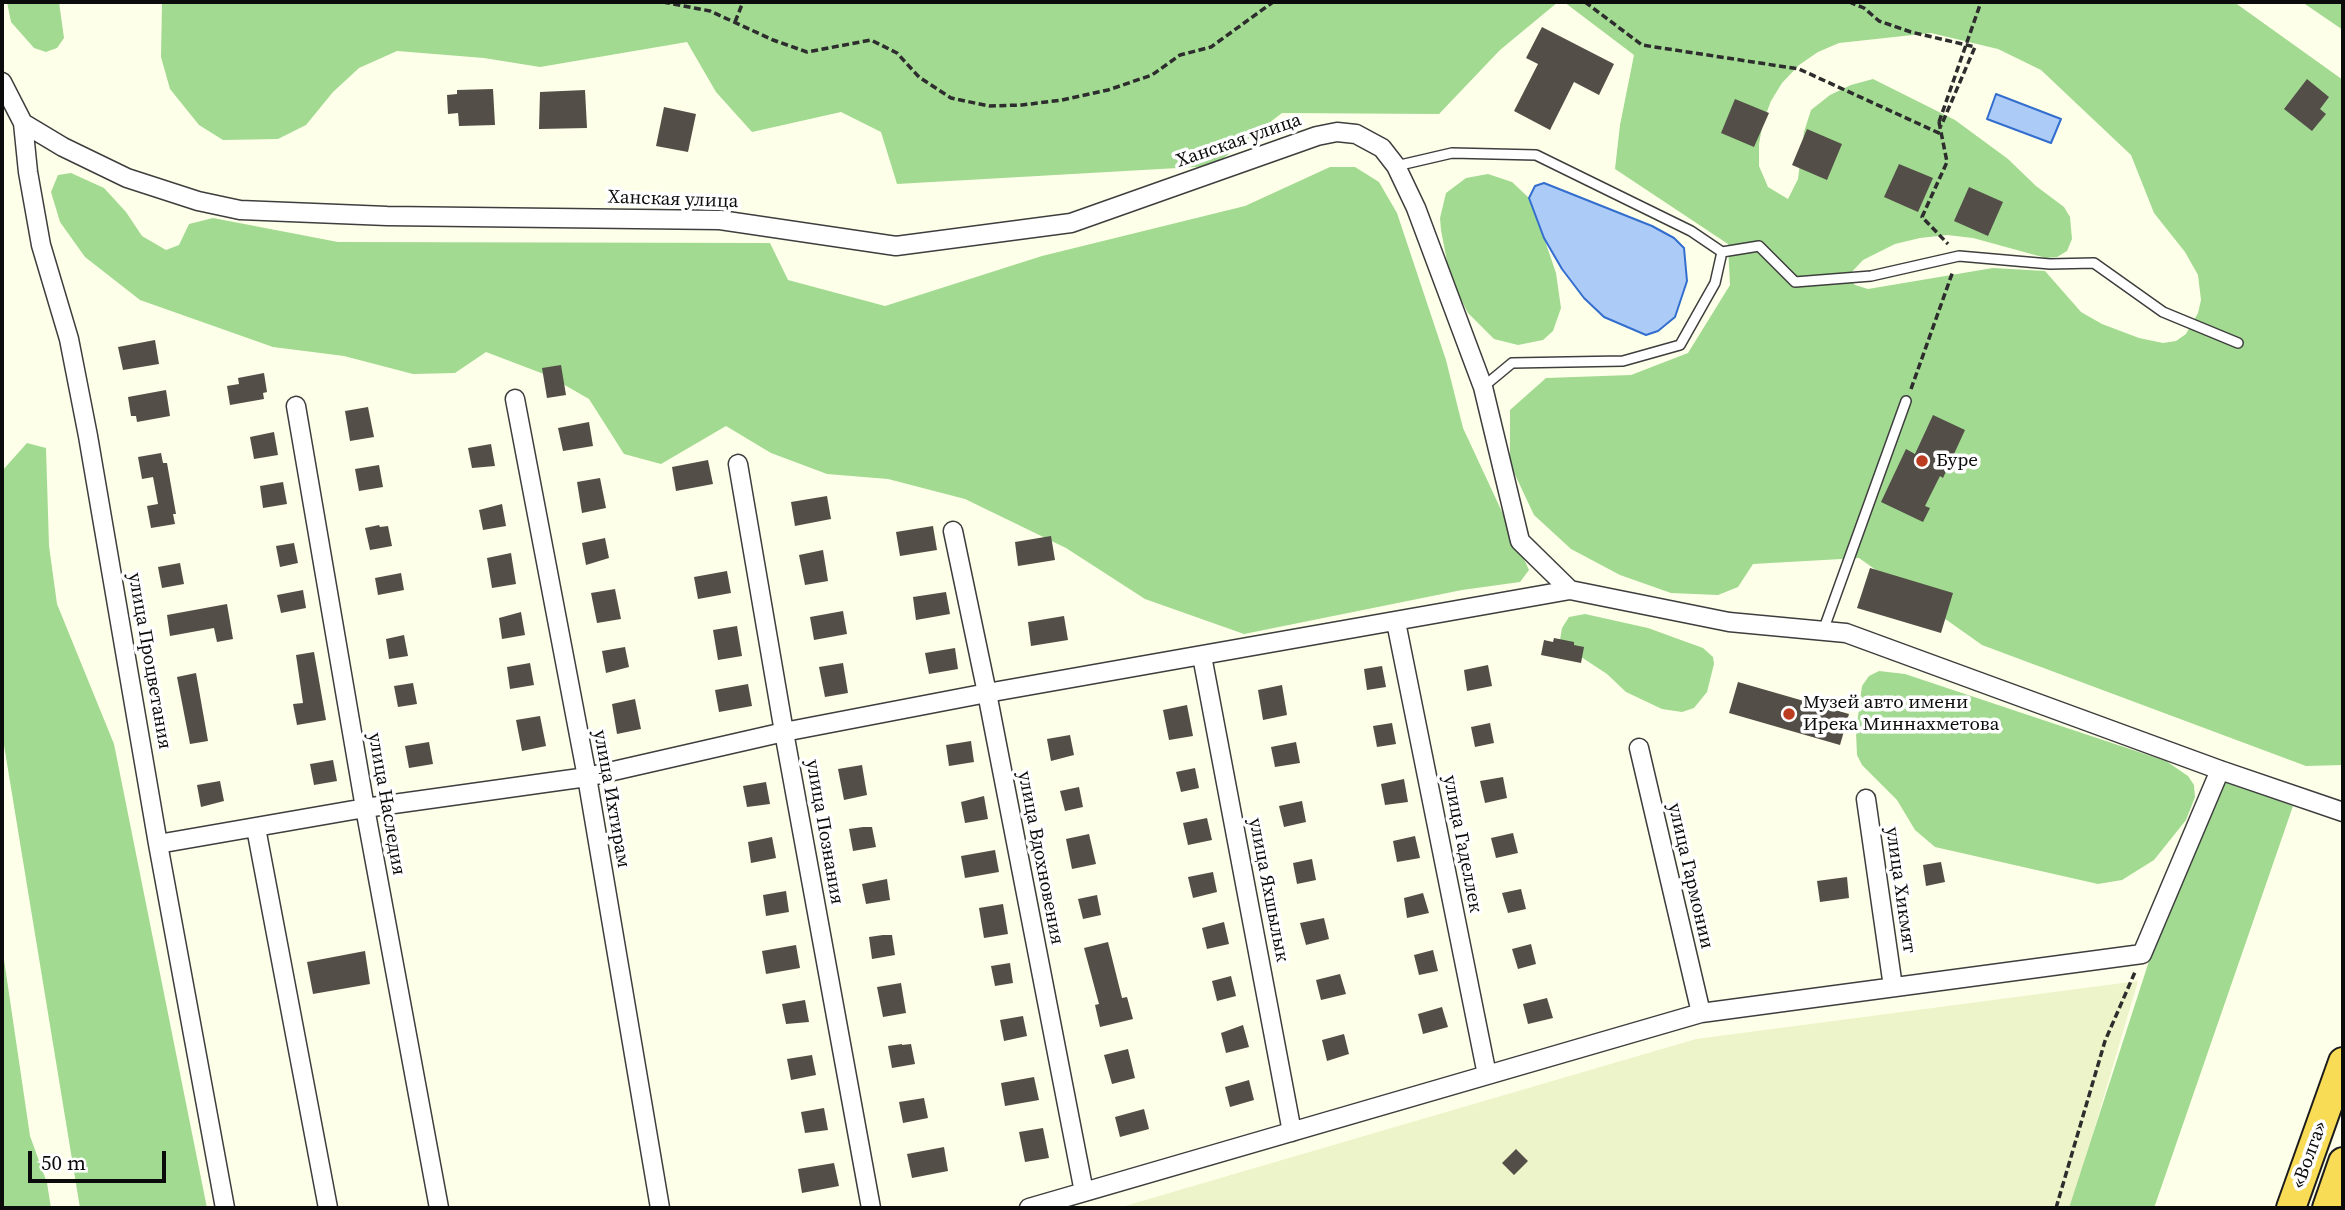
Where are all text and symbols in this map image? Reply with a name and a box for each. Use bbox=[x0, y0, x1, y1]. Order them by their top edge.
street label: Ханская улица bbox=[1173, 109, 1305, 173]
street label: Ханская улица bbox=[607, 186, 739, 214]
place label: Буре bbox=[1936, 450, 1978, 472]
marker: Буре bbox=[1914, 453, 1930, 469]
street label: улица Процветания bbox=[122, 571, 176, 751]
place label: Музей авто имени Ирека Миннахметова bbox=[1803, 692, 1999, 736]
marker: Музей авто имени Ирека Миннахметова bbox=[1781, 706, 1797, 722]
street label: улица Ихтирам bbox=[588, 728, 634, 870]
street label: улица Наследия bbox=[362, 731, 410, 877]
street label: улица Познания bbox=[800, 758, 848, 906]
street label: улица Вдохновения bbox=[1012, 769, 1068, 947]
street label: улица Гаделлек bbox=[1438, 773, 1486, 915]
street label: улица Гармонии bbox=[1662, 801, 1718, 951]
street label: улица Яхшылык bbox=[1243, 816, 1293, 964]
street label: улица Хикмят bbox=[1880, 826, 1920, 954]
street label: «Волга» bbox=[2287, 1118, 2333, 1192]
scale bar bbox=[32, 1136, 170, 1180]
text: 50 m bbox=[41, 1148, 86, 1177]

